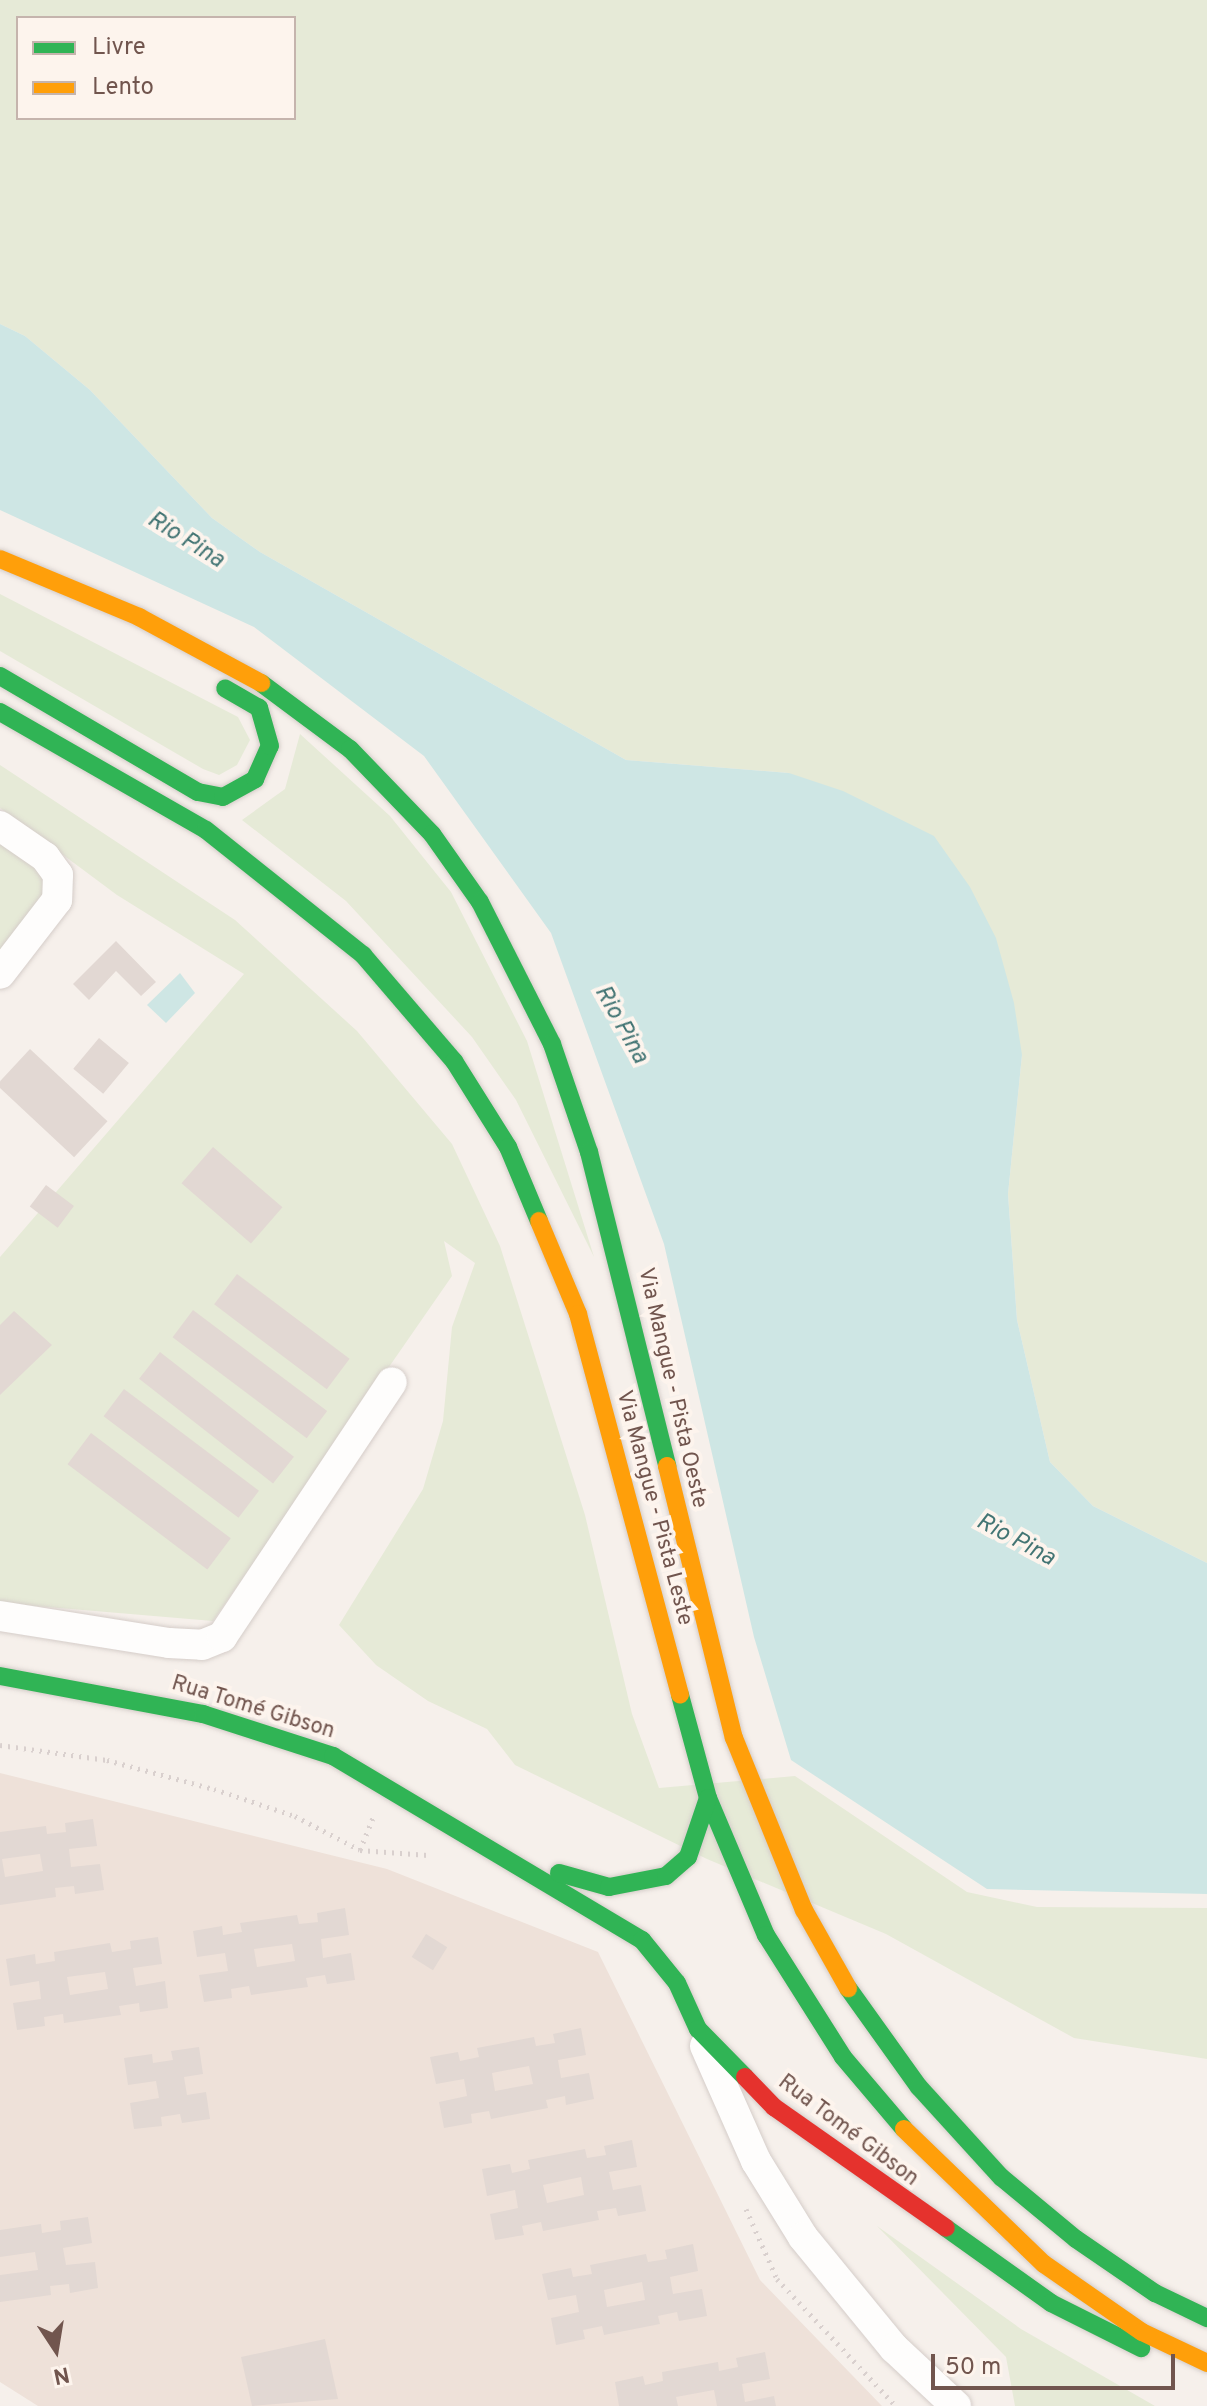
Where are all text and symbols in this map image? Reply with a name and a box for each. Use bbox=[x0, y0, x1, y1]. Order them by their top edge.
legend bbox=[16, 16, 296, 120]
text: Livre bbox=[92, 33, 146, 63]
text: Lento bbox=[92, 73, 154, 103]
water label: Rio Pina bbox=[141, 506, 229, 576]
water label: Rio Pina bbox=[587, 981, 653, 1069]
street label: Via Mangue - Pista Oeste bbox=[631, 1265, 713, 1511]
street label: Via Mangue - Pista Leste bbox=[610, 1388, 698, 1628]
water label: Rio Pina bbox=[971, 1508, 1059, 1574]
street label: Rua Tomé Gibson bbox=[168, 1671, 338, 1745]
street label: Rua Tomé Gibson bbox=[772, 2069, 924, 2193]
north arrow bbox=[16, 2310, 96, 2390]
scale bar bbox=[935, 2338, 1179, 2388]
text: 50 m bbox=[945, 2353, 1001, 2383]
text: N bbox=[51, 2359, 72, 2389]

